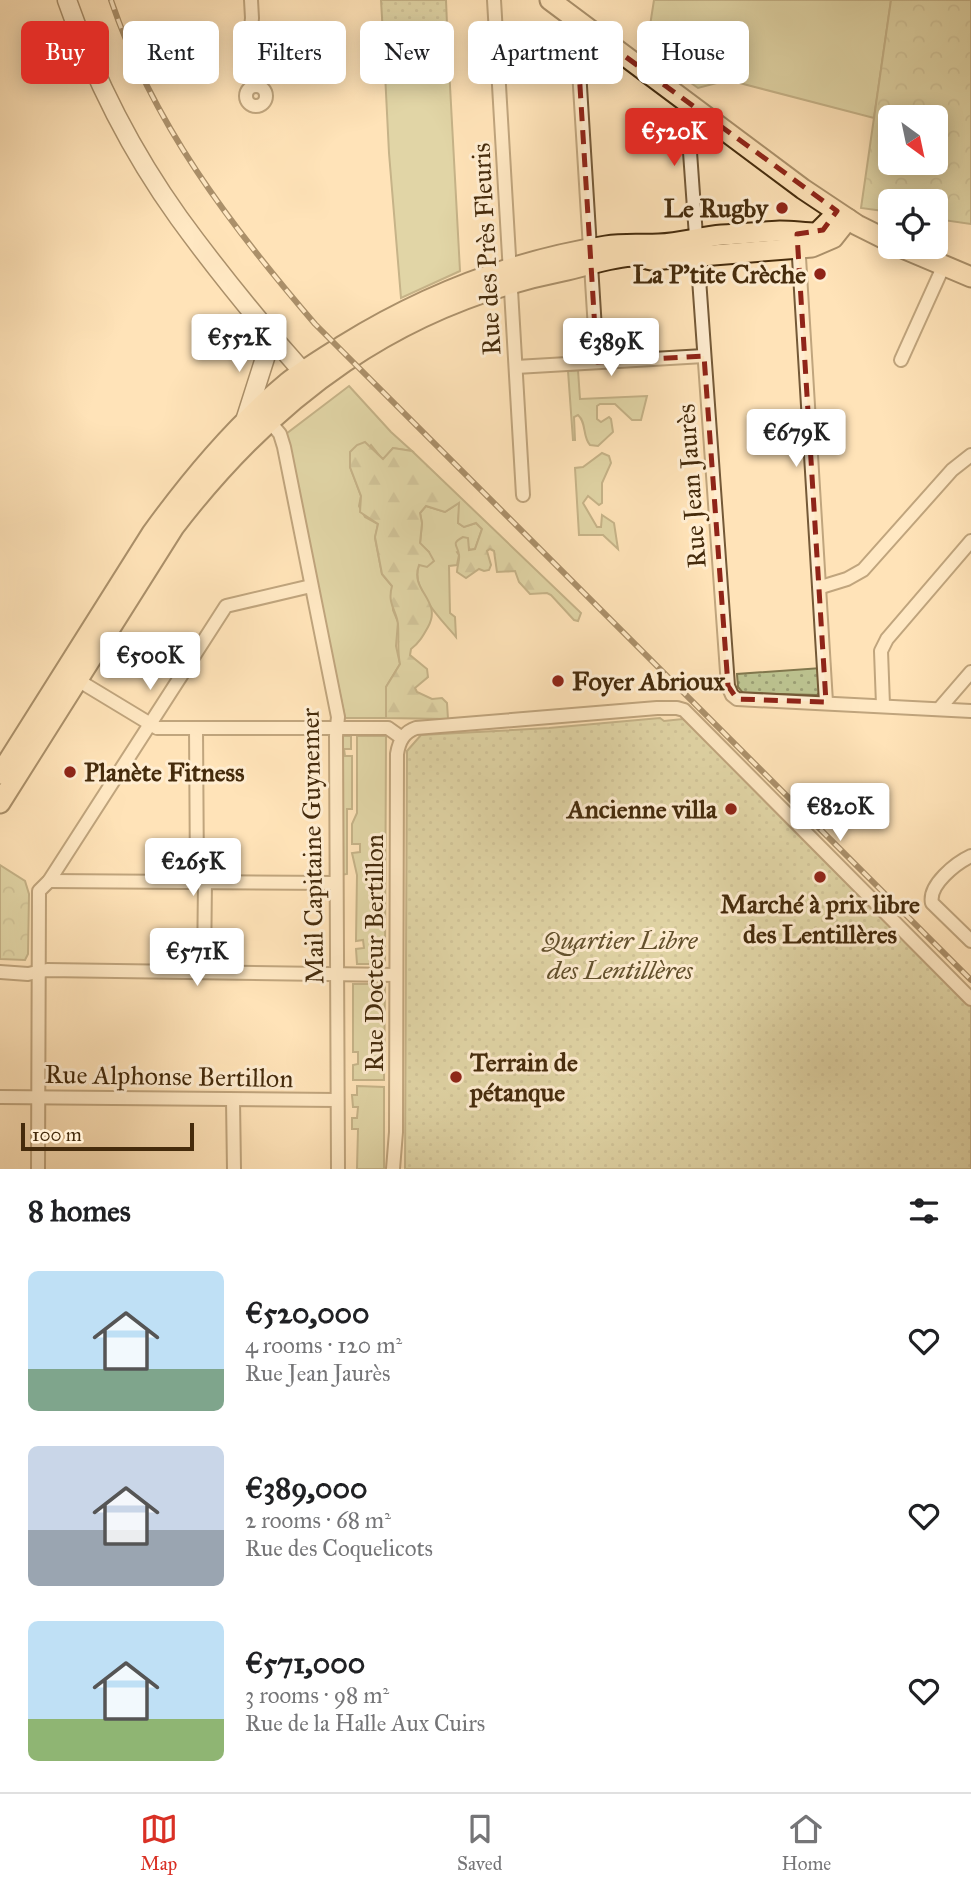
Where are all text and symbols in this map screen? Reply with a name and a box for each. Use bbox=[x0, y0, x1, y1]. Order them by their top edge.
chip: Buy bbox=[21, 21, 109, 84]
chip: Rent bbox=[123, 21, 219, 84]
chip: Filters bbox=[233, 21, 346, 84]
chip: New bbox=[360, 21, 454, 84]
chip: Apartment bbox=[468, 21, 623, 84]
chip: House bbox=[637, 21, 749, 84]
north arrow bbox=[878, 105, 948, 175]
map controls bbox=[878, 105, 948, 259]
pin: €520K bbox=[625, 108, 723, 168]
text: €520K bbox=[641, 117, 707, 145]
street label: Rue des Près Fleuris bbox=[464, 142, 508, 356]
button: locate bbox=[878, 189, 948, 259]
place label: Le Rugby bbox=[664, 192, 770, 225]
marker: Le Rugby bbox=[774, 200, 790, 216]
place label: La P’tite Crèche bbox=[633, 258, 806, 290]
marker: La P’tite Crèche bbox=[812, 266, 828, 282]
pin: €552K bbox=[190, 314, 288, 374]
pin: €389K bbox=[562, 318, 660, 378]
text: €552K bbox=[208, 323, 271, 351]
text: €389K bbox=[579, 327, 643, 355]
street label: Rue Jean Jaurès bbox=[669, 403, 713, 569]
pin: €679K bbox=[747, 410, 845, 469]
text: €679K bbox=[763, 418, 829, 446]
pin: €500K bbox=[101, 632, 199, 692]
text: €500K bbox=[116, 641, 184, 669]
place label: Foyer Abrioux bbox=[572, 665, 725, 697]
marker: Foyer Abrioux bbox=[550, 673, 566, 689]
street label: Mail Capitaine Guynemer bbox=[294, 707, 330, 984]
place label: Planète Fitness bbox=[84, 756, 245, 788]
marker: Planète Fitness bbox=[62, 764, 78, 780]
pin: €820K bbox=[791, 784, 889, 843]
text: €820K bbox=[806, 792, 874, 820]
place label: Ancienne villa bbox=[565, 793, 718, 825]
marker: Ancienne villa bbox=[723, 801, 739, 817]
street label: Rue Docteur Bertillon bbox=[358, 834, 390, 1072]
pin: €265K bbox=[144, 838, 242, 898]
text: €265K bbox=[161, 847, 225, 875]
marker: Marché à prix libre des Lentillères bbox=[812, 869, 828, 885]
place label: Marché à prix libre des Lentillères bbox=[720, 888, 920, 950]
park label: Quartier Libre des Lentillères bbox=[541, 924, 699, 986]
pin: €571K bbox=[148, 928, 246, 988]
text: €571K bbox=[166, 937, 228, 965]
place label: Terrain de pétanque bbox=[469, 1046, 578, 1108]
street label: Rue Alphonse Bertillon bbox=[44, 1058, 294, 1094]
marker: Terrain de pétanque bbox=[448, 1069, 464, 1085]
scale bar bbox=[21, 1120, 194, 1152]
text: 100 m bbox=[32, 1123, 82, 1146]
icon: filters bbox=[905, 1192, 943, 1230]
text: 8 homes bbox=[28, 1193, 131, 1229]
text: €520,000 bbox=[245, 1295, 370, 1331]
icon: home bbox=[84, 1299, 168, 1383]
icon: heart bbox=[905, 1322, 943, 1360]
text: 4 rooms · 120 m² bbox=[245, 1331, 402, 1359]
text: Rue Jean Jaurès bbox=[245, 1359, 390, 1387]
text: €389,000 bbox=[245, 1470, 367, 1506]
icon: home bbox=[84, 1474, 168, 1558]
icon: heart bbox=[905, 1497, 943, 1535]
text: 2 rooms · 68 m² bbox=[245, 1506, 391, 1534]
text: Rue des Coquelicots bbox=[245, 1534, 433, 1562]
text: €571,000 bbox=[245, 1645, 365, 1681]
icon: home bbox=[84, 1649, 168, 1733]
icon: heart bbox=[905, 1672, 943, 1710]
text: 3 rooms · 98 m² bbox=[245, 1681, 389, 1709]
text: Rue de la Halle Aux Cuirs bbox=[245, 1709, 485, 1737]
tab: Map bbox=[140, 1810, 178, 1875]
tab: Saved bbox=[457, 1810, 502, 1875]
tab: Home bbox=[782, 1810, 831, 1875]

